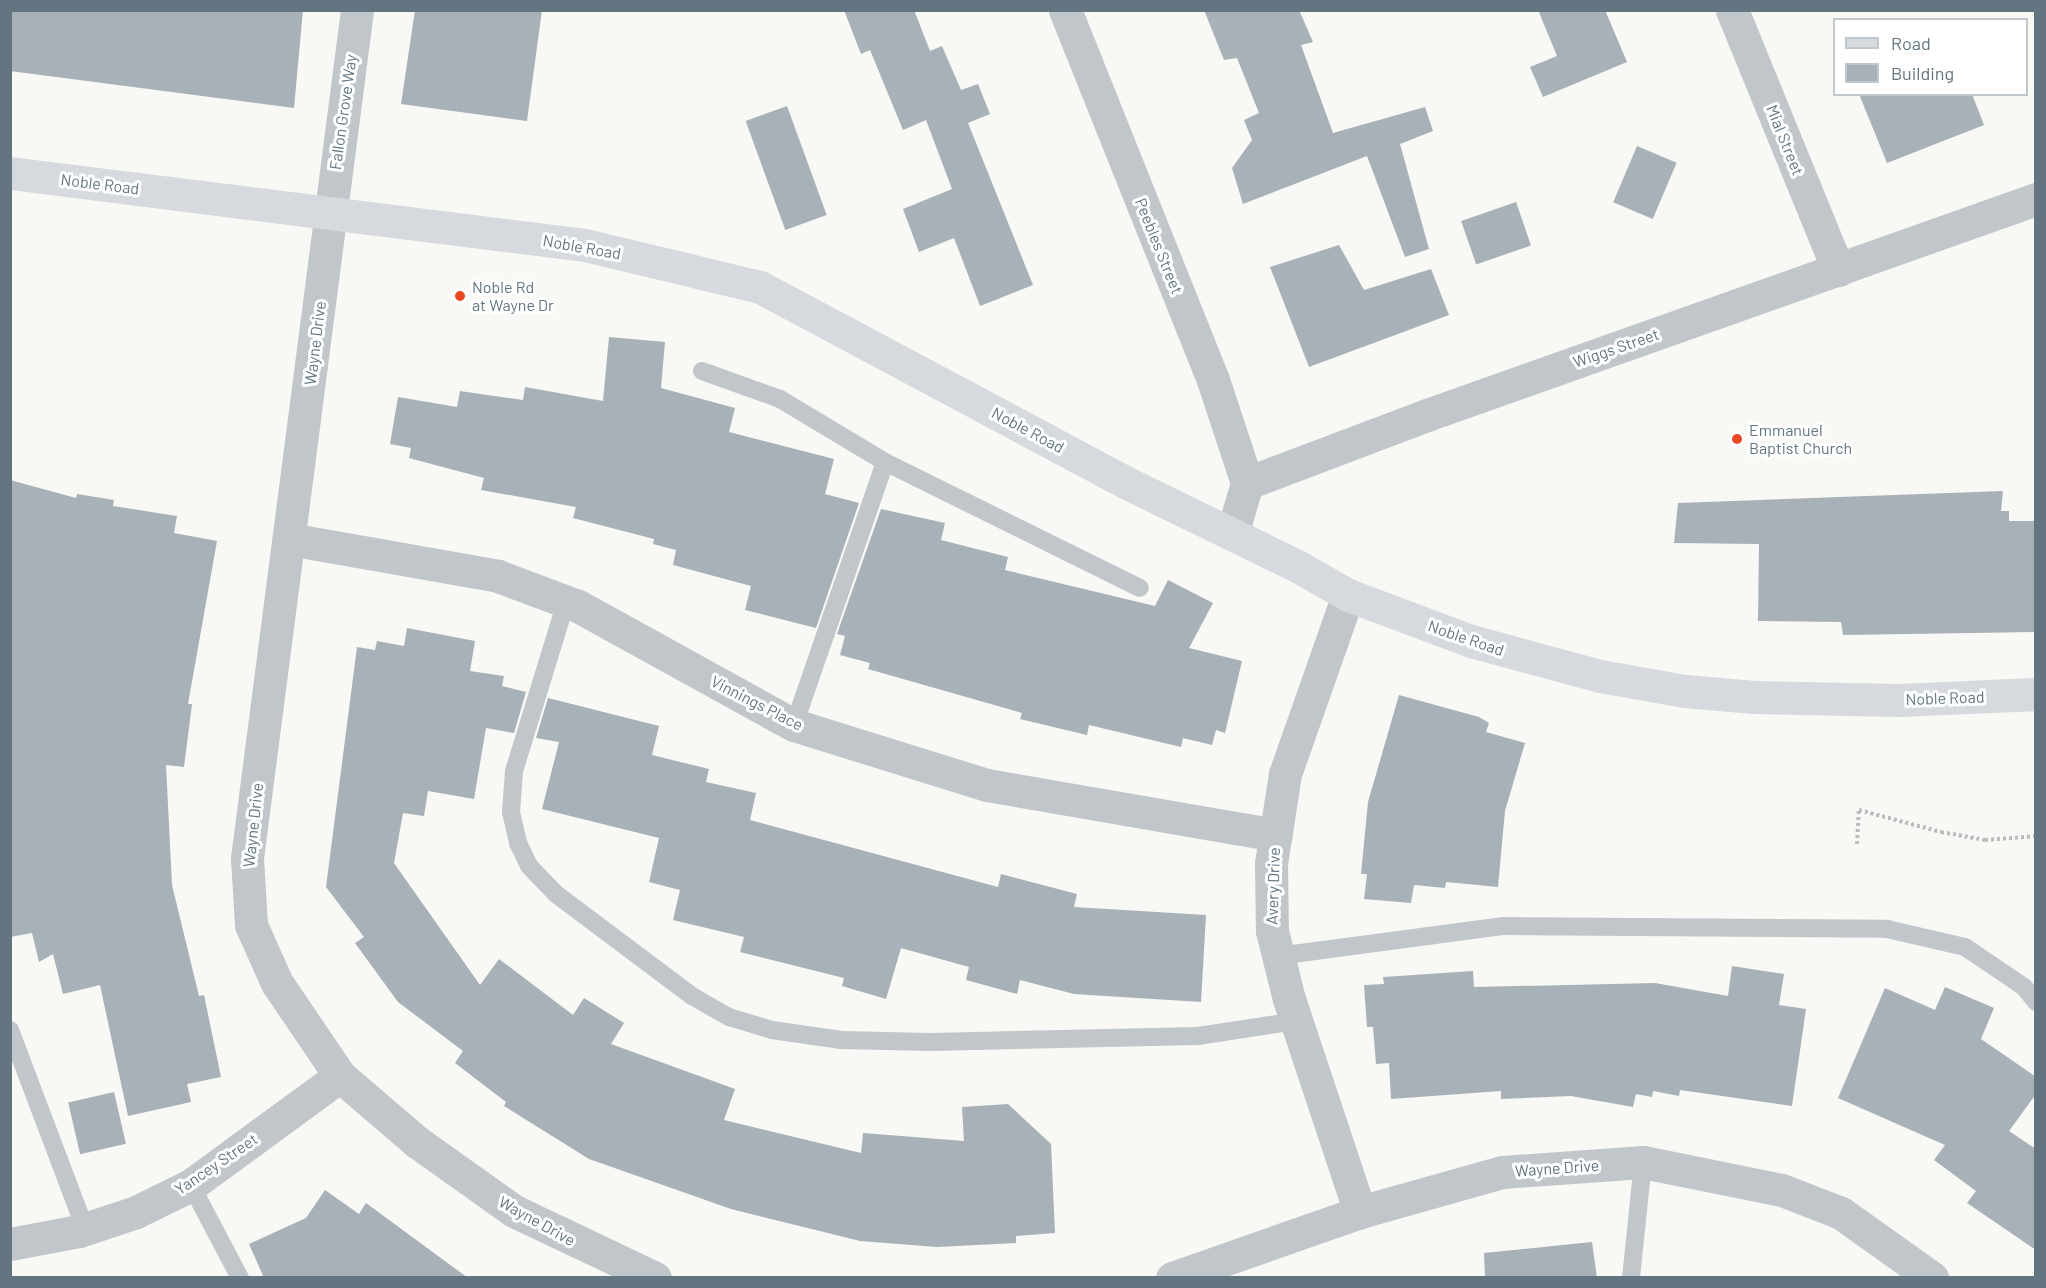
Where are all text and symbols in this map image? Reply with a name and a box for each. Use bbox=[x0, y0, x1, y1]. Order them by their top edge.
legend bbox=[1833, 18, 2028, 96]
text: Road bbox=[1891, 32, 1931, 54]
street label: Fallon Grove Way bbox=[325, 53, 361, 171]
text: Building bbox=[1891, 62, 1954, 84]
street label: Mial Street bbox=[1762, 102, 1808, 178]
street label: Noble Road bbox=[60, 170, 140, 198]
street label: Peebles Street bbox=[1131, 195, 1187, 297]
street label: Noble Road bbox=[541, 231, 623, 263]
place label: Noble Rd at Wayne Dr bbox=[472, 277, 554, 315]
marker: Noble Rd at Wayne Dr bbox=[453, 289, 467, 303]
street label: Wayne Drive bbox=[300, 300, 330, 386]
street label: Wiggs Street bbox=[1570, 324, 1662, 372]
street label: Noble Road bbox=[989, 403, 1067, 457]
place label: Emmanuel Baptist Church bbox=[1749, 420, 1852, 458]
marker: Emmanuel Baptist Church bbox=[1730, 432, 1744, 446]
street label: Noble Road bbox=[1426, 616, 1506, 660]
street label: Vinnings Place bbox=[708, 672, 806, 734]
street label: Noble Road bbox=[1905, 687, 1985, 709]
street label: Wayne Drive bbox=[239, 782, 267, 868]
street label: Avery Drive bbox=[1262, 847, 1284, 925]
street label: Yancey Street bbox=[171, 1129, 261, 1199]
street label: Wayne Drive bbox=[1514, 1155, 1600, 1181]
street label: Wayne Drive bbox=[495, 1192, 579, 1250]

